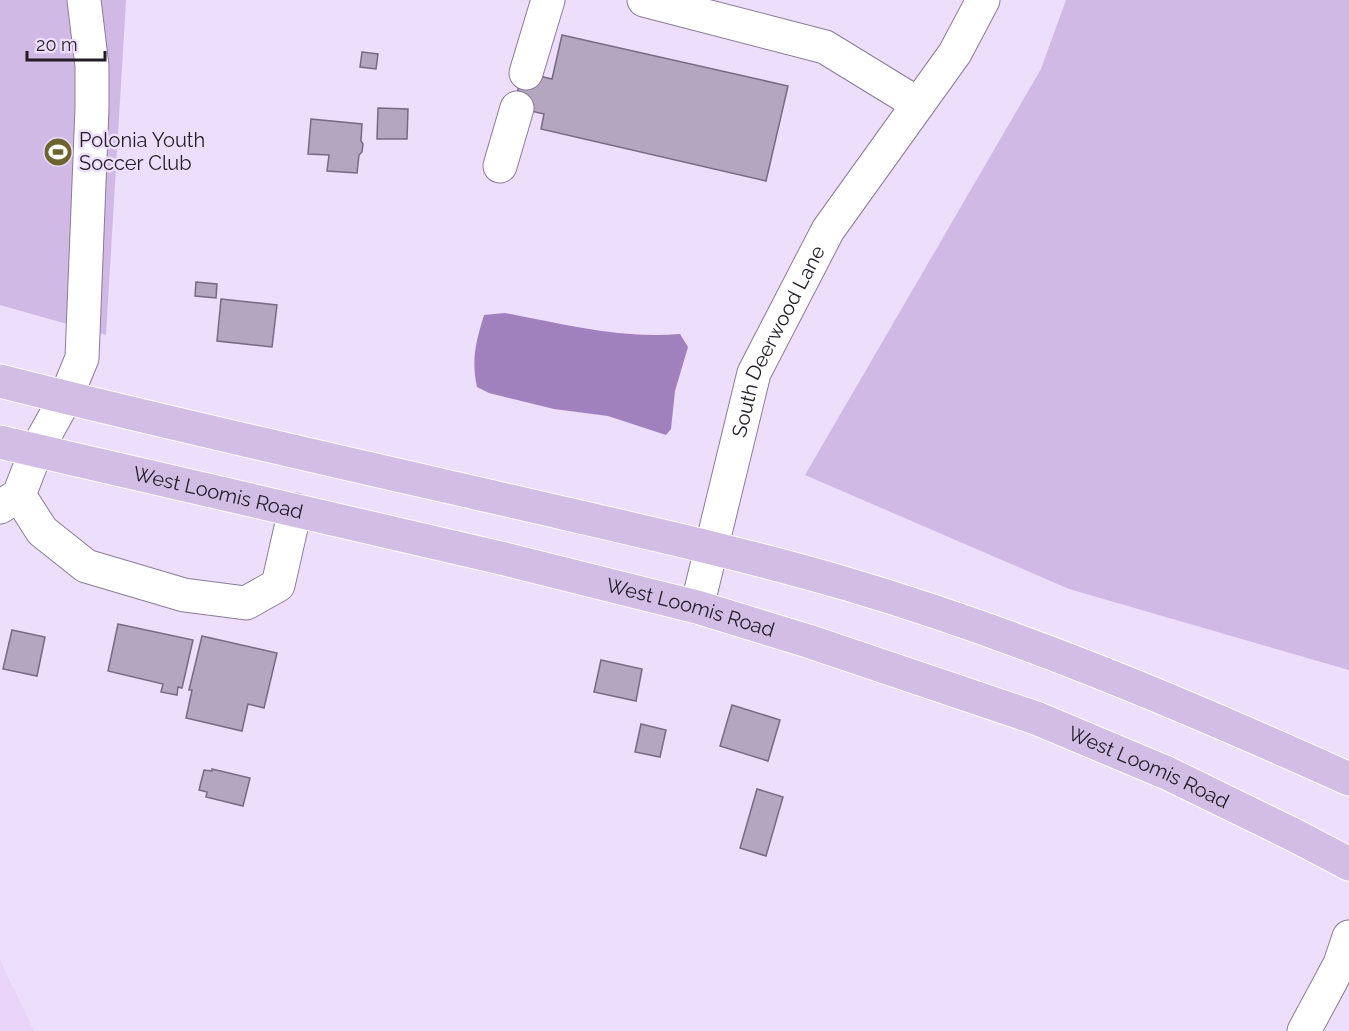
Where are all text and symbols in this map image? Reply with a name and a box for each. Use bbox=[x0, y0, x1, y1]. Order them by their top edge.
scale bar bbox=[27, 24, 105, 62]
text: 20 m bbox=[36, 34, 78, 55]
place label: Polonia Youth Soccer Club bbox=[79, 128, 205, 175]
sports icon: Polonia Youth Soccer Club bbox=[42, 136, 74, 168]
street label: South Deerwood Lane bbox=[727, 241, 830, 440]
street label: West Loomis Road bbox=[131, 461, 306, 524]
street label: West Loomis Road bbox=[604, 573, 778, 642]
street label: West Loomis Road bbox=[1065, 721, 1233, 813]

